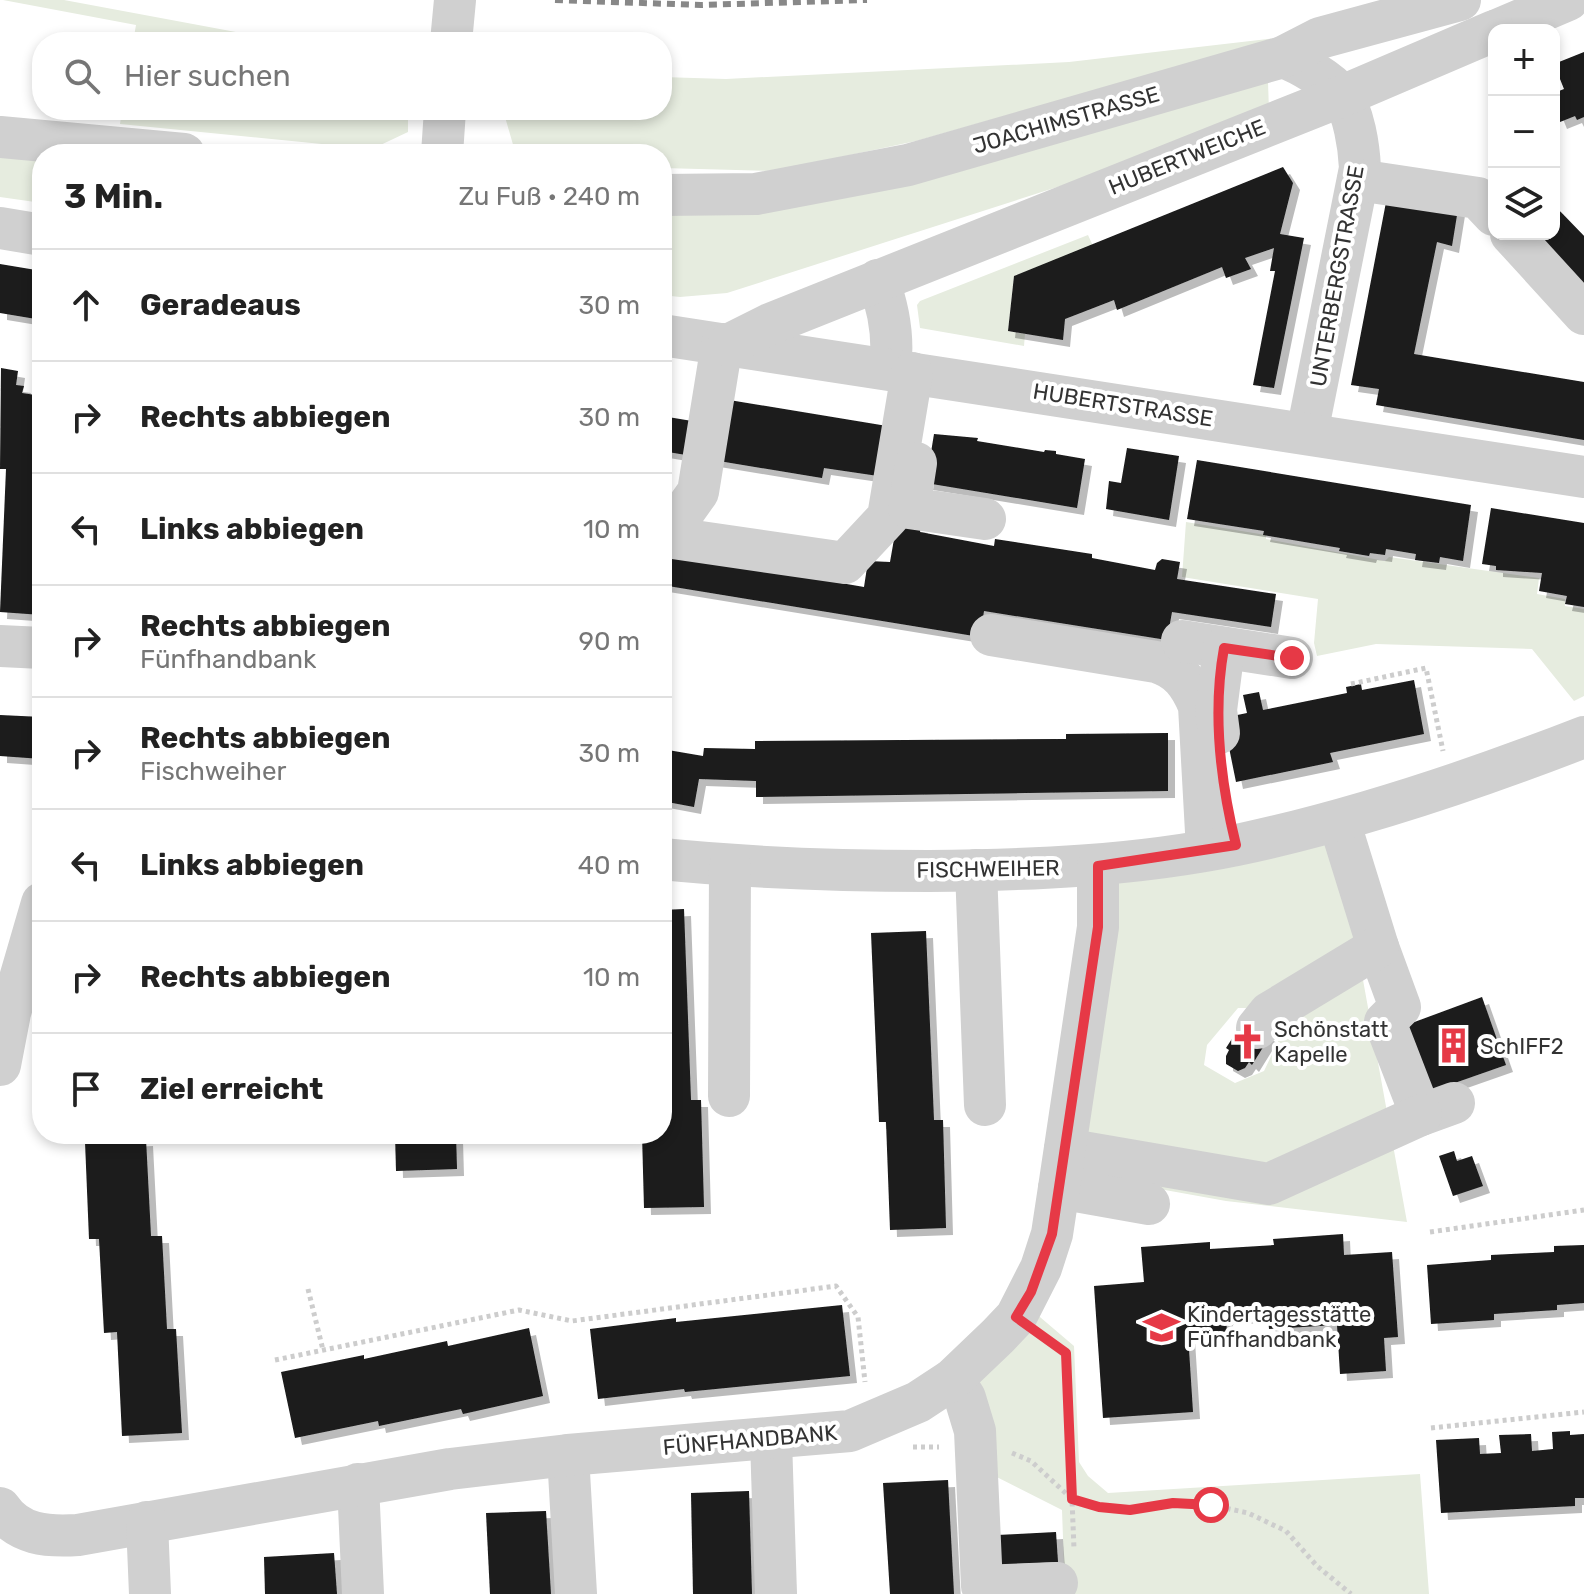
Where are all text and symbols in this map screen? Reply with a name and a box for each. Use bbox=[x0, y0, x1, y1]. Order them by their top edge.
map controls bbox=[1488, 24, 1560, 240]
button: + bbox=[1488, 24, 1560, 96]
search box bbox=[32, 32, 672, 120]
icon: search bbox=[60, 54, 104, 98]
text: Hier suchen bbox=[124, 58, 291, 94]
street label: JOACHIMSTRASSE bbox=[970, 80, 1162, 160]
button: − bbox=[1488, 96, 1560, 168]
street label: HUBERTWEICHE bbox=[1105, 113, 1269, 201]
street label: UNTERBERGSTRASSE bbox=[1304, 163, 1370, 389]
button: layers bbox=[1488, 168, 1560, 240]
text: 3 Min. bbox=[64, 176, 163, 217]
text: Zu Fuß · 240 m bbox=[458, 181, 640, 212]
icon: ahead bbox=[64, 283, 108, 327]
text: Geradeaus bbox=[140, 287, 301, 323]
text: 30 m bbox=[578, 290, 640, 321]
street label: HUBERTSTRASSE bbox=[1031, 377, 1215, 433]
icon: right bbox=[64, 395, 108, 439]
text: Rechts abbiegen bbox=[140, 399, 390, 435]
text: 30 m bbox=[578, 402, 640, 433]
icon: left bbox=[64, 507, 108, 551]
text: Links abbiegen bbox=[140, 511, 364, 547]
text: 10 m bbox=[583, 514, 640, 545]
text: Rechts abbiegen bbox=[140, 608, 390, 644]
icon: right bbox=[64, 619, 108, 663]
text: 90 m bbox=[579, 626, 640, 657]
route end bbox=[1274, 640, 1310, 676]
text: Fünfhandbank bbox=[140, 644, 317, 675]
text: Rechts abbiegen bbox=[140, 720, 390, 756]
icon: right bbox=[64, 731, 108, 775]
text: 30 m bbox=[578, 738, 640, 769]
text: Fischweiher bbox=[140, 756, 286, 787]
icon: left bbox=[64, 843, 108, 887]
text: Links abbiegen bbox=[140, 847, 364, 883]
text: 40 m bbox=[578, 850, 640, 881]
street label: FISCHWEIHER bbox=[916, 854, 1060, 884]
icon: right bbox=[64, 955, 108, 999]
text: Rechts abbiegen bbox=[140, 959, 390, 995]
text: 10 m bbox=[583, 962, 640, 993]
place label: Schönstatt Kapelle bbox=[1274, 1016, 1389, 1068]
church icon: Schönstatt Kapelle bbox=[1229, 1023, 1267, 1061]
building icon: SchIFF2 bbox=[1435, 1027, 1473, 1065]
place label: SchIFF2 bbox=[1480, 1033, 1564, 1060]
icon: arrive bbox=[64, 1067, 108, 1111]
text: Ziel erreicht bbox=[140, 1071, 323, 1107]
place label: Kindertagesstätte Fünfhandbank bbox=[1187, 1301, 1371, 1353]
school or university icon: Kindertagesstätte Fünfhandbank bbox=[1142, 1308, 1180, 1346]
street label: FÜNFHANDBANK bbox=[662, 1419, 838, 1461]
route start bbox=[1193, 1487, 1229, 1523]

